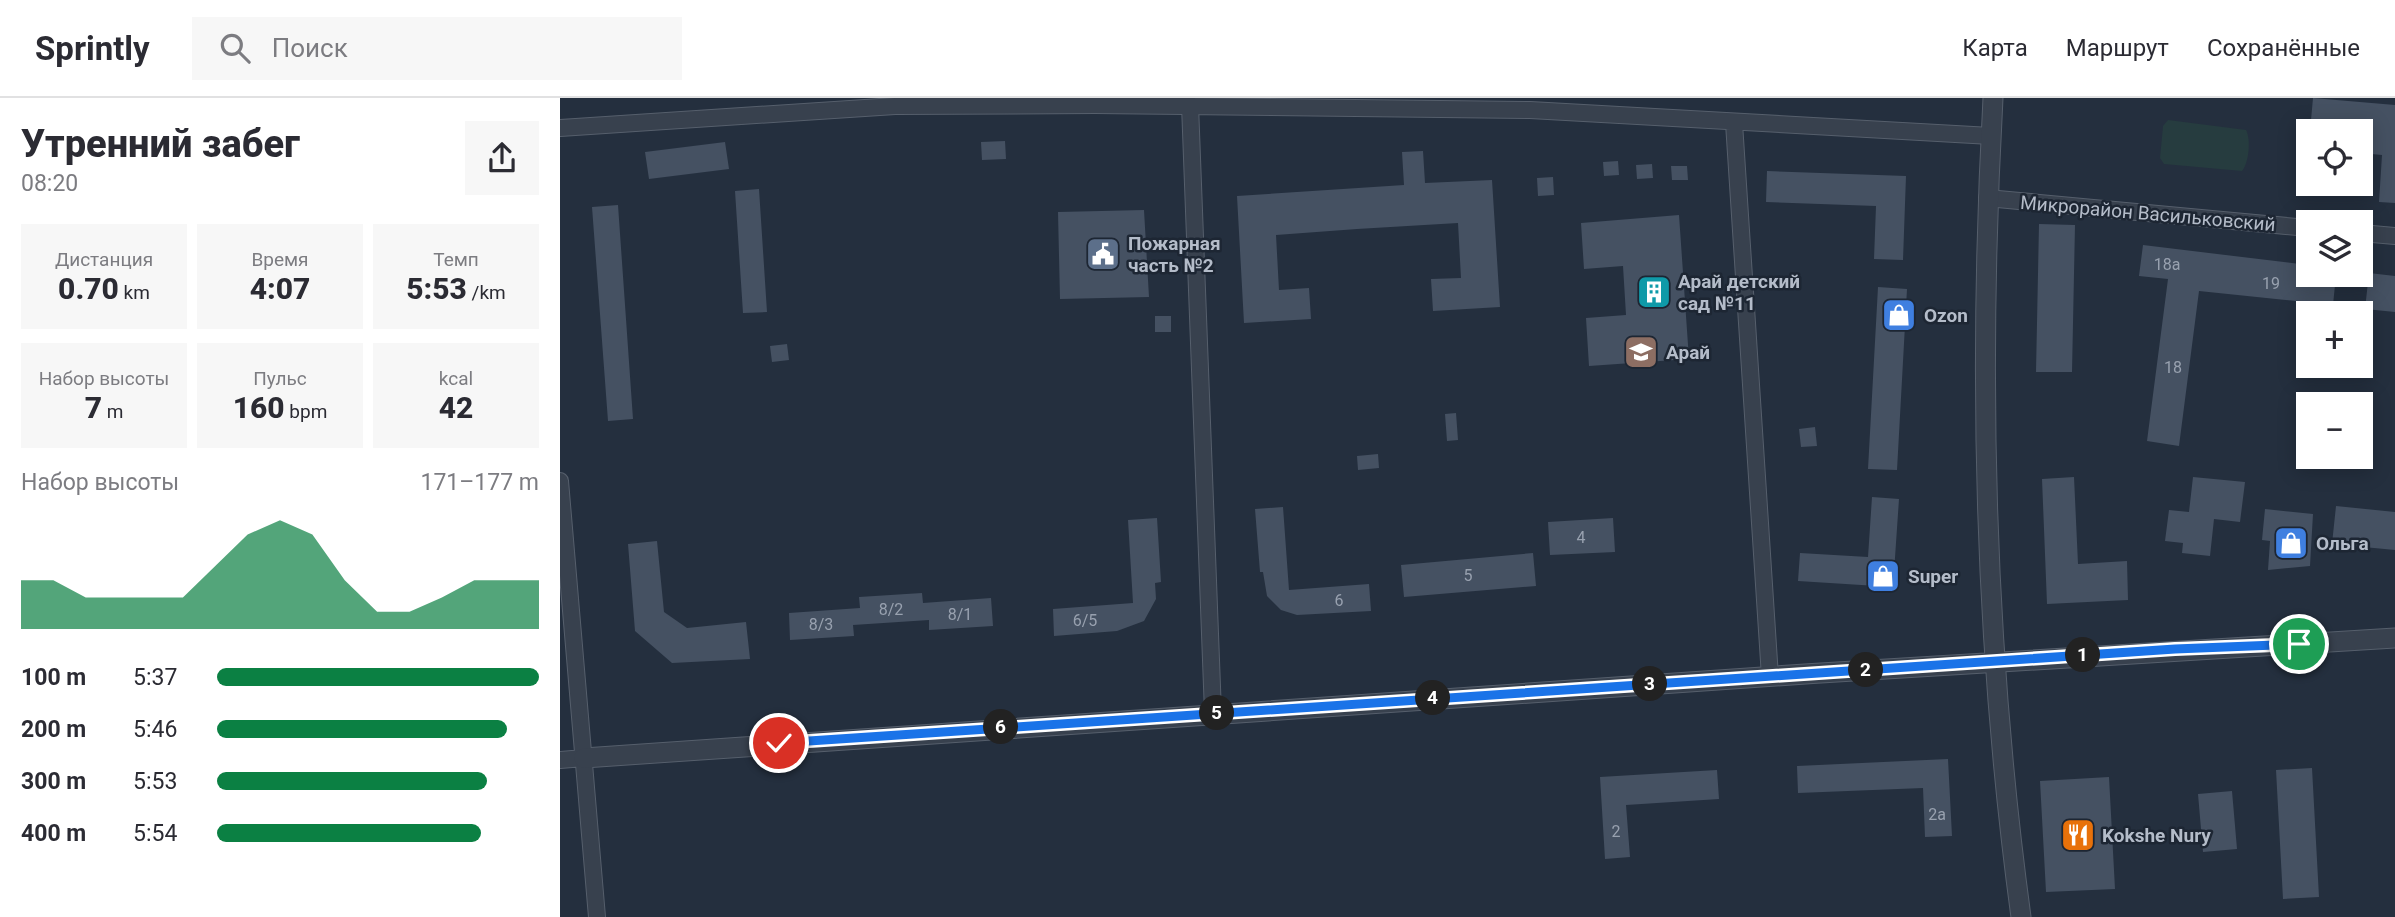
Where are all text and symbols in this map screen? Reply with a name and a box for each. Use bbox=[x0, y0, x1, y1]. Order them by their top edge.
search box bbox=[192, 17, 682, 80]
text: Sprintly bbox=[35, 29, 150, 68]
icon: search bbox=[216, 29, 254, 67]
text: Поиск bbox=[272, 33, 348, 63]
text: Карта bbox=[1962, 34, 2028, 62]
text: Маршрут bbox=[2066, 34, 2169, 62]
text: Сохранённые bbox=[2207, 34, 2360, 62]
map controls bbox=[2296, 119, 2373, 469]
button: locate bbox=[2296, 119, 2373, 196]
button: share bbox=[465, 121, 539, 195]
text: Утренний забег bbox=[21, 122, 300, 166]
text: 08:20 bbox=[21, 170, 78, 197]
street label: Микрорайон Васильковский bbox=[2019, 191, 2277, 236]
button: layers bbox=[2296, 210, 2373, 287]
place label: Пожарная часть №2 bbox=[1128, 232, 1221, 277]
public building icon: Пожарная часть №2 bbox=[1084, 235, 1122, 273]
text: Дистанция bbox=[55, 248, 153, 271]
text: Время bbox=[251, 248, 309, 271]
text: Темп bbox=[433, 248, 479, 271]
house number: 18а bbox=[2154, 255, 2180, 274]
place label: Арай детский сад №11 bbox=[1678, 270, 1800, 315]
text: 0.70 bbox=[58, 271, 119, 306]
text: 4:07 bbox=[250, 271, 310, 306]
text: 5:53 bbox=[406, 271, 467, 306]
building icon: Арай детский сад №11 bbox=[1635, 273, 1673, 311]
house number: 19 bbox=[2262, 274, 2280, 293]
text: km bbox=[119, 281, 150, 304]
text: /km bbox=[467, 281, 506, 304]
shop icon: Ozon bbox=[1880, 296, 1918, 334]
button: + bbox=[2296, 301, 2373, 378]
place label: Ozon bbox=[1924, 304, 1968, 327]
school or university icon: Арай bbox=[1622, 333, 1660, 371]
place label: Арай bbox=[1666, 341, 1710, 364]
house number: 18 bbox=[2164, 358, 2182, 377]
text: Набор высоты bbox=[39, 367, 169, 390]
text: Пульс bbox=[253, 367, 307, 390]
text: kcal bbox=[439, 367, 473, 390]
text: 7 bbox=[85, 390, 102, 425]
text: 160 bbox=[233, 390, 285, 425]
text: 42 bbox=[439, 390, 473, 425]
button: − bbox=[2296, 392, 2373, 469]
text: m bbox=[102, 400, 123, 423]
text: bpm bbox=[285, 400, 327, 423]
text: Набор высоты bbox=[21, 469, 179, 496]
text: 171–177 m bbox=[420, 469, 539, 496]
shop icon: Ольга bbox=[2272, 524, 2310, 562]
house number: 4 bbox=[1577, 528, 1586, 547]
place label: Ольга bbox=[2316, 532, 2369, 555]
shop icon: Super bbox=[1864, 557, 1902, 595]
place label: Super bbox=[1908, 565, 1958, 588]
house number: 5 bbox=[1464, 566, 1473, 585]
house number: 6 bbox=[1335, 591, 1344, 610]
house number: 8/2 bbox=[879, 600, 903, 619]
house number: 8/1 bbox=[948, 605, 972, 624]
house number: 6/5 bbox=[1073, 611, 1097, 630]
pin bbox=[2269, 614, 2329, 674]
house number: 8/3 bbox=[809, 615, 833, 634]
icon: arrive bbox=[2280, 625, 2318, 663]
pin: 1 bbox=[2066, 638, 2100, 672]
text: 1 bbox=[2077, 643, 2088, 666]
pin: 2 bbox=[1848, 652, 1884, 688]
text: 2 bbox=[1860, 658, 1871, 681]
text: 100 m bbox=[21, 664, 86, 691]
text: 5:37 bbox=[133, 664, 177, 691]
pin: 3 bbox=[1632, 666, 1668, 702]
text: 3 bbox=[1644, 672, 1655, 695]
pin: 4 bbox=[1416, 680, 1450, 716]
text: 4 bbox=[1427, 686, 1438, 709]
pin: 5 bbox=[1200, 696, 1234, 730]
text: 5 bbox=[1211, 701, 1222, 724]
pin: 6 bbox=[984, 710, 1018, 744]
pin bbox=[749, 713, 809, 773]
text: 6 bbox=[995, 715, 1006, 738]
text: 200 m bbox=[21, 716, 86, 743]
text: 5:46 bbox=[133, 716, 177, 743]
icon: check bbox=[760, 724, 798, 762]
text: 300 m bbox=[21, 768, 86, 795]
text: 5:53 bbox=[133, 768, 177, 795]
house number: 2а bbox=[1928, 805, 1946, 824]
restaurant icon: Kokshe Nury bbox=[2059, 816, 2097, 854]
text: 400 m bbox=[21, 820, 86, 847]
text: 5:54 bbox=[133, 820, 177, 847]
house number: 2 bbox=[1612, 822, 1621, 841]
place label: Kokshe Nury bbox=[2102, 824, 2211, 847]

